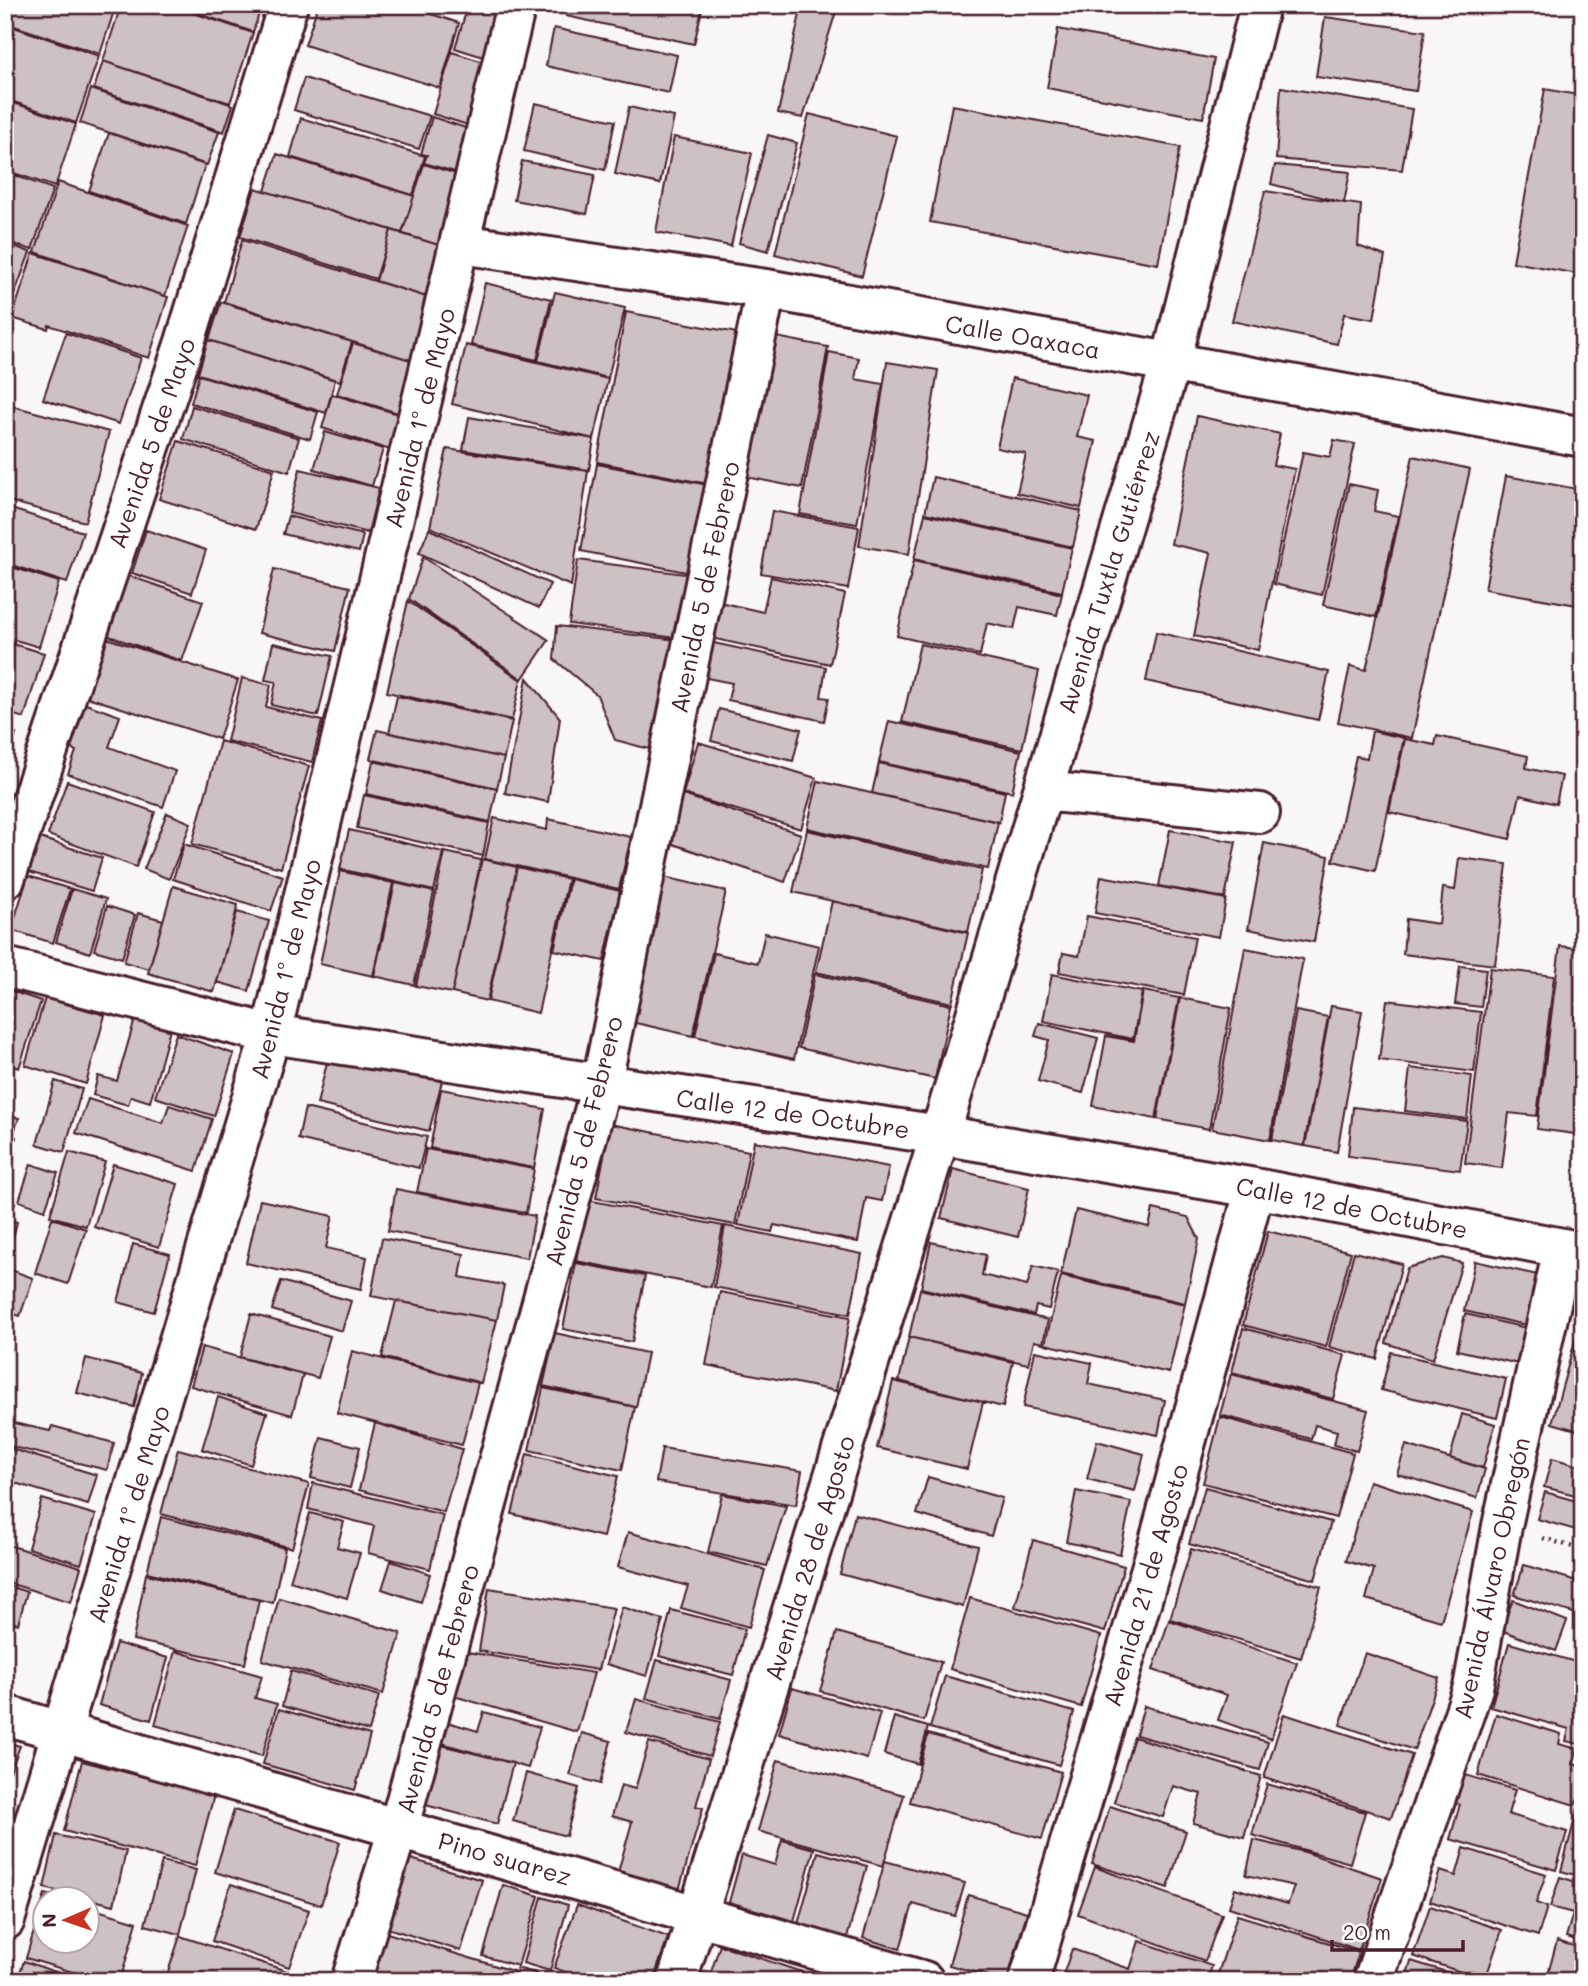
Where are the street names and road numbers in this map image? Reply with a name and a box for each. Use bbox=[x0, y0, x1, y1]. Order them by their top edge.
street label: Avenida 1º de Mayo bbox=[377, 305, 461, 531]
street label: Calle Oaxaca bbox=[943, 307, 1103, 365]
street label: Avenida 5 de Mayo bbox=[100, 334, 202, 552]
street label: Avenida Tuxtla Gutiérrez bbox=[1050, 427, 1166, 717]
street label: Avenida 5 de Febrero bbox=[662, 458, 746, 716]
street label: Avenida 1º de Mayo bbox=[243, 856, 327, 1082]
street label: Avenida 5 de Febrero bbox=[537, 1013, 629, 1269]
street label: Calle 12 de Octubre bbox=[674, 1081, 912, 1145]
street label: Calle 12 de Octubre bbox=[1234, 1169, 1470, 1245]
street label: Avenida 1º de Mayo bbox=[80, 1402, 176, 1626]
street label: Avenida 28 de Agosto bbox=[757, 1432, 861, 1684]
street label: Avenida Álvaro Obregón bbox=[1446, 1434, 1536, 1722]
street label: Avenida 21 de Agosto bbox=[1096, 1460, 1194, 1710]
street label: Avenida 5 de Febrero bbox=[389, 1561, 485, 1817]
street label: Pino suarez bbox=[435, 1824, 575, 1892]

